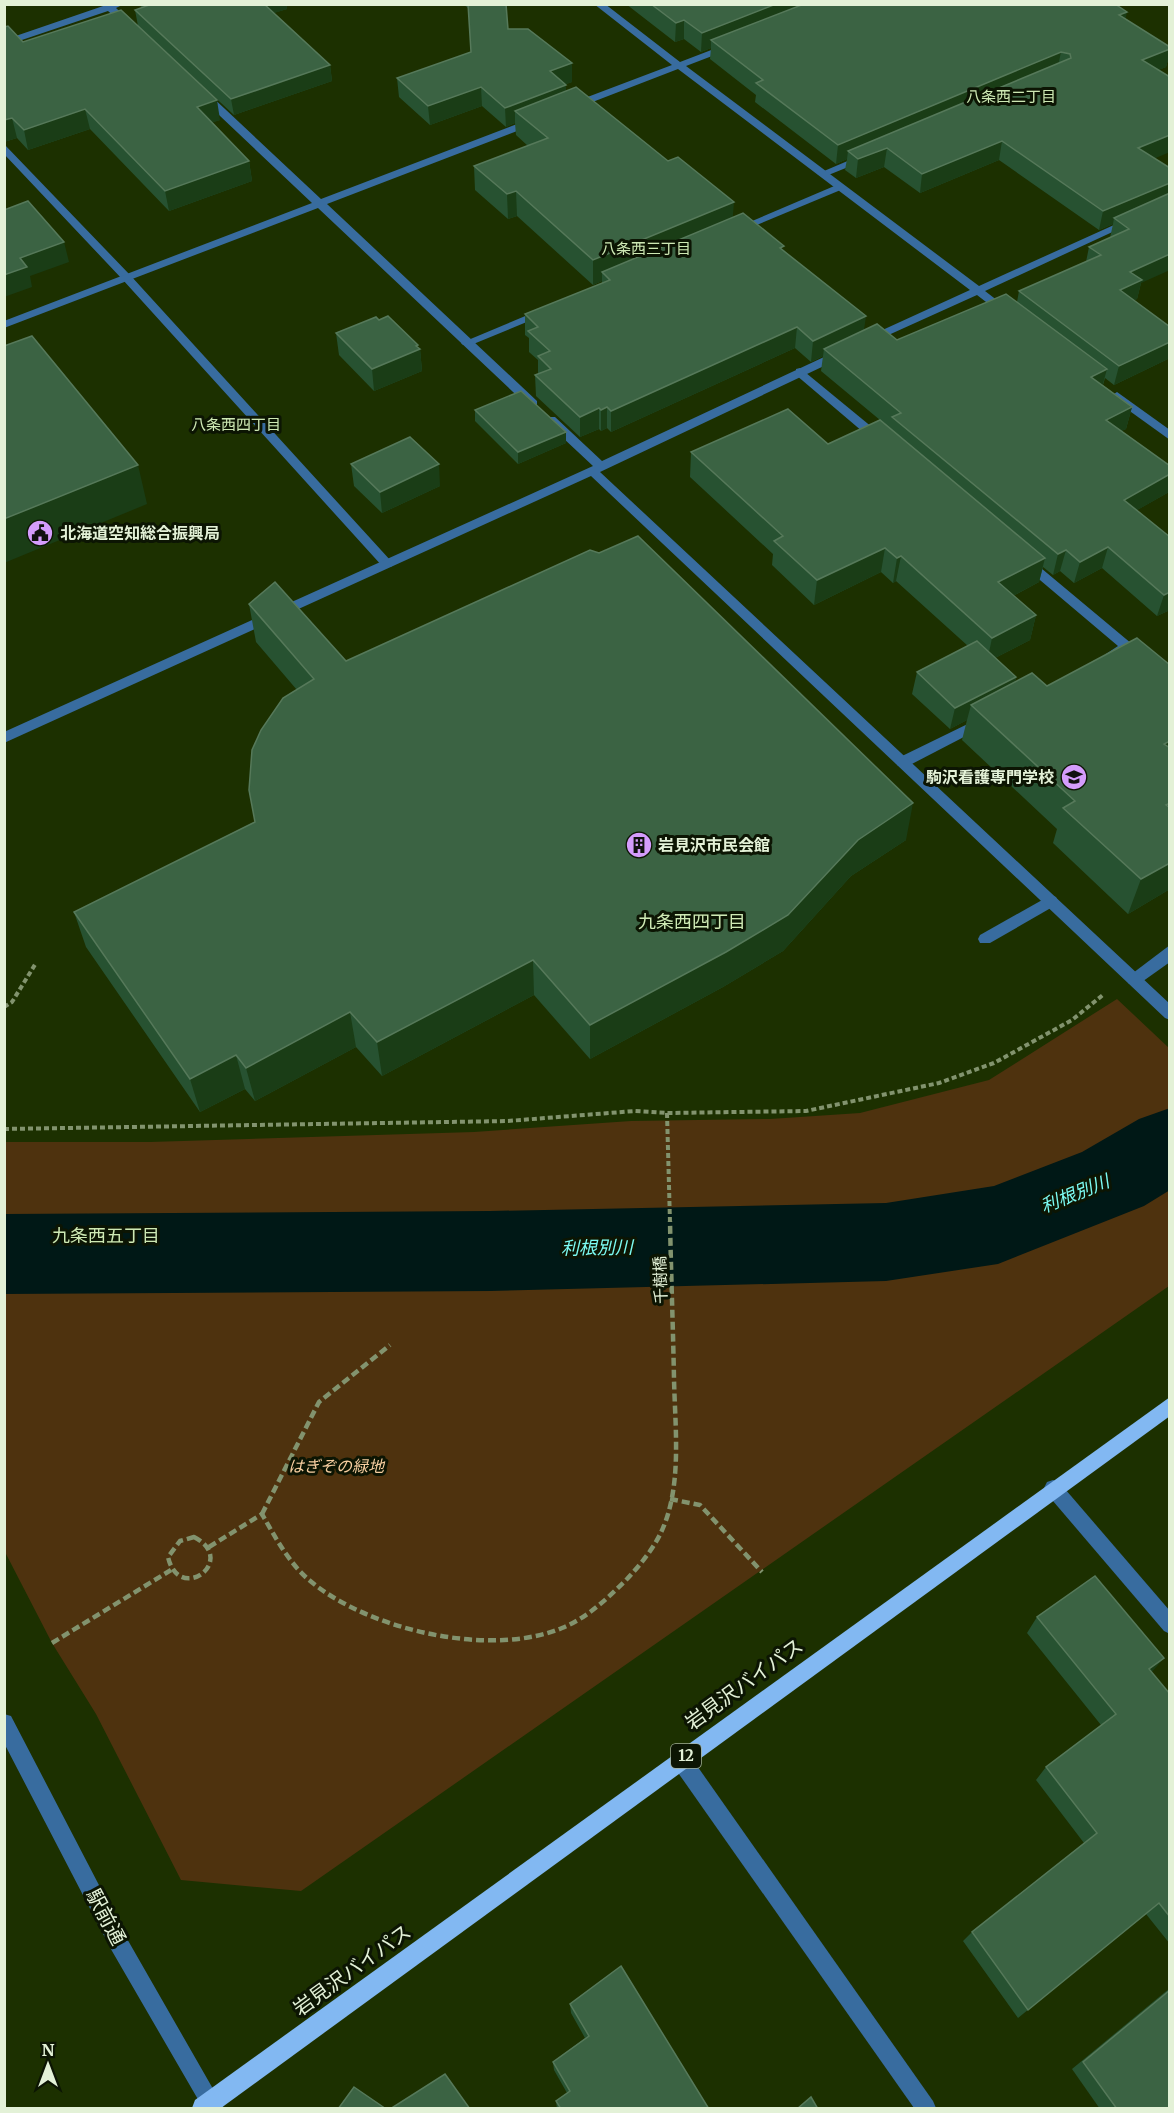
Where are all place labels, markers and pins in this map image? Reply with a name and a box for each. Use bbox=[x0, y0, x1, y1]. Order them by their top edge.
public building icon: 北海道空知総合振興局 bbox=[25, 518, 55, 548]
place label: 北海道空知総合振興局 bbox=[60, 523, 220, 543]
school or university icon: 駒沢看護専門学校 bbox=[1059, 762, 1089, 792]
place label: 駒沢看護専門学校 bbox=[926, 767, 1054, 787]
building icon: 岩見沢市民会館 bbox=[624, 830, 654, 860]
place label: 岩見沢市民会館 bbox=[658, 835, 770, 855]

